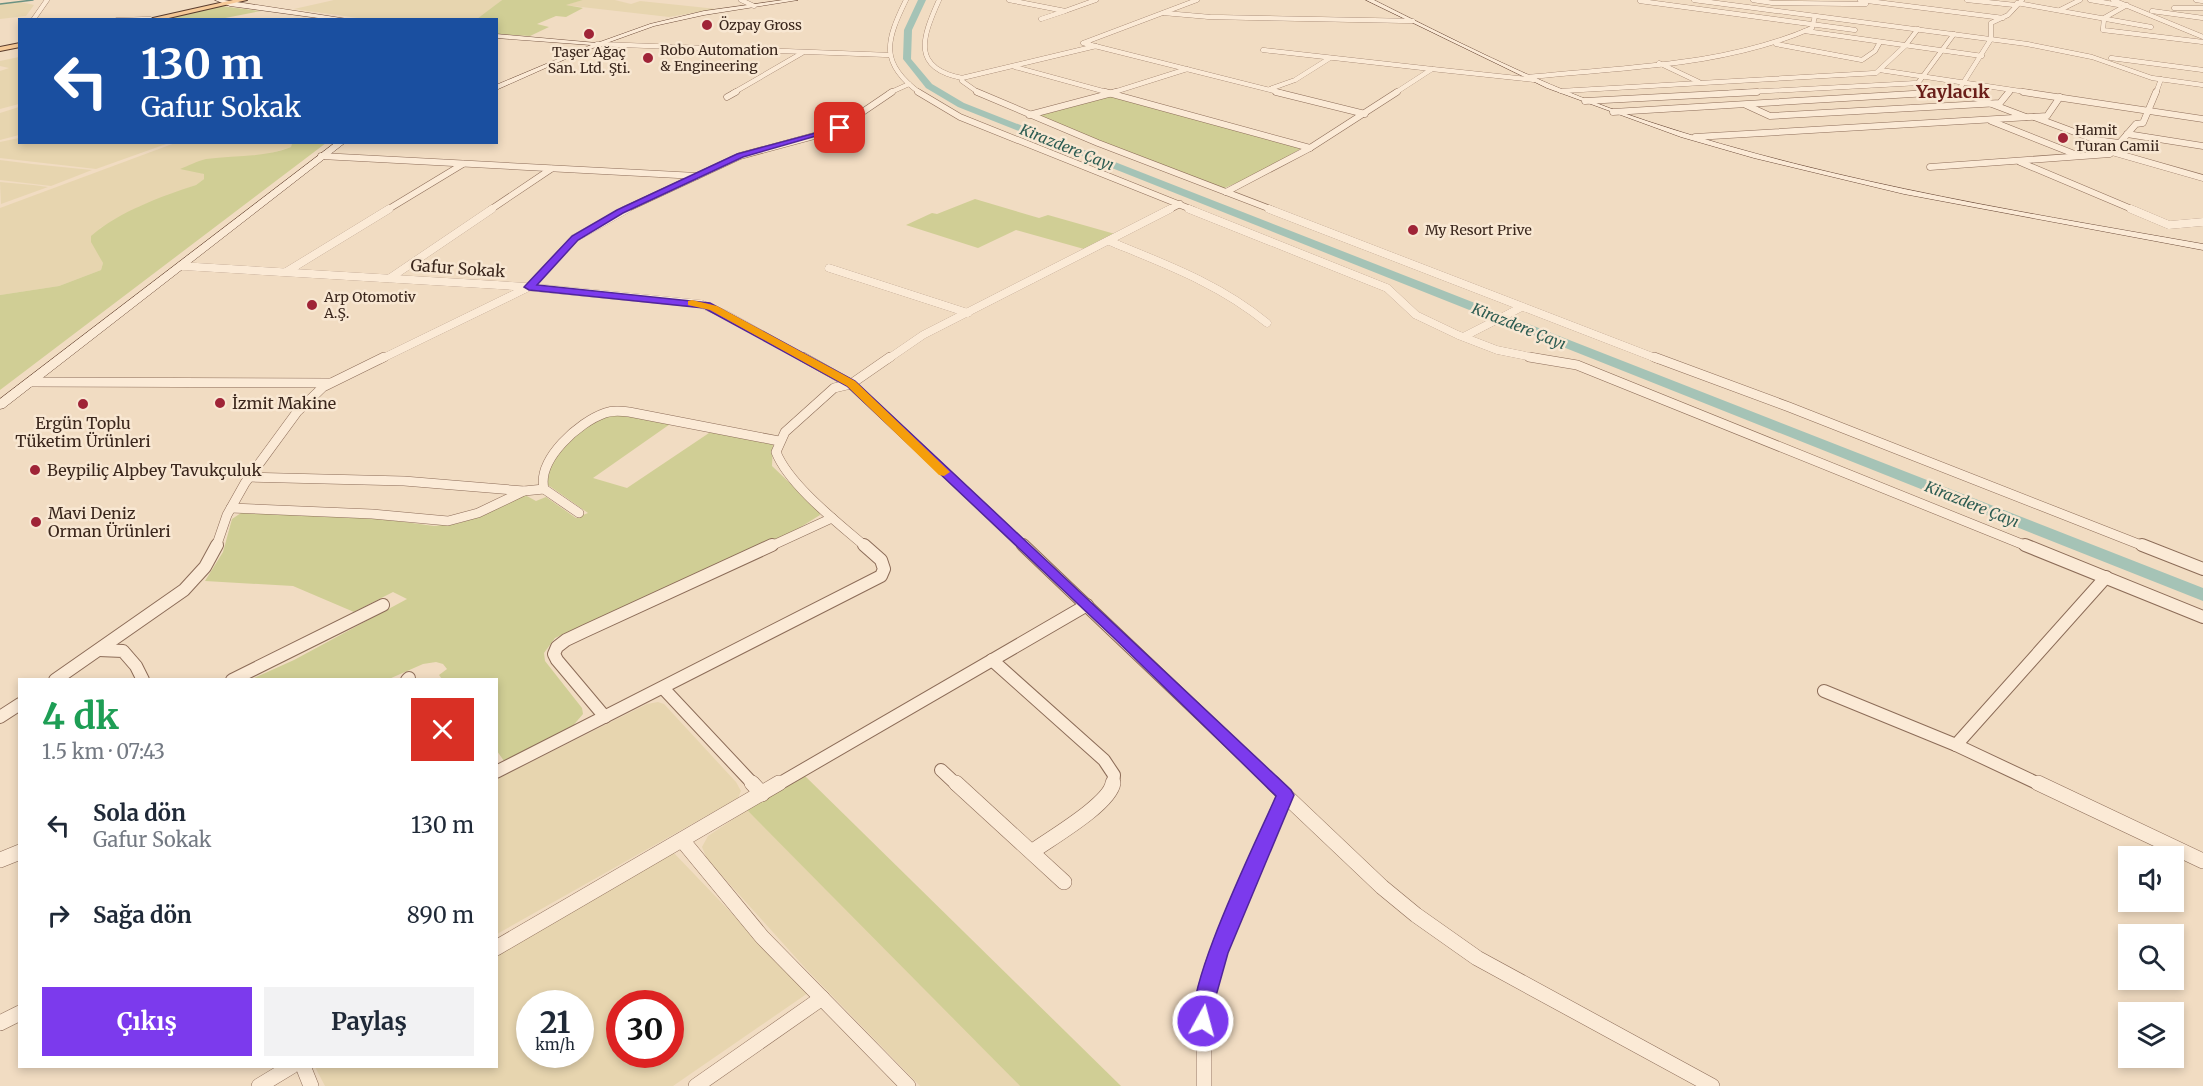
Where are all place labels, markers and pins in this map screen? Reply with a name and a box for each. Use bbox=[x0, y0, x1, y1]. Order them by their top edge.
place label: Özpay Gross bbox=[719, 16, 802, 34]
marker: Özpay Gross bbox=[700, 18, 714, 32]
marker: Taşer Ağaç San. Ltd. Şti. bbox=[582, 27, 596, 41]
place label: Robo Automation & Engineering bbox=[660, 41, 778, 75]
place label: Taşer Ağaç San. Ltd. Şti. bbox=[548, 43, 630, 77]
marker: Robo Automation & Engineering bbox=[641, 51, 655, 65]
pin bbox=[814, 102, 865, 153]
place label: Hamit Turan Camii bbox=[2075, 121, 2160, 155]
marker: Hamit Turan Camii bbox=[2056, 131, 2070, 145]
place label: My Resort Prive bbox=[1425, 221, 1532, 239]
marker: My Resort Prive bbox=[1406, 223, 1420, 237]
place label: Arp Otomotiv A.Ş. bbox=[323, 288, 417, 322]
marker: Arp Otomotiv A.Ş. bbox=[305, 298, 319, 312]
place label: İzmit Makine bbox=[232, 393, 336, 413]
marker: İzmit Makine bbox=[213, 396, 227, 410]
marker: Ergün Toplu Tüketim Ürünleri bbox=[76, 397, 90, 411]
place label: Ergün Toplu Tüketim Ürünleri bbox=[15, 413, 151, 451]
place label: Beypiliç Alpbey Tavukçuluk bbox=[47, 460, 262, 480]
marker: Beypiliç Alpbey Tavukçuluk bbox=[28, 463, 42, 477]
place label: Mavi Deniz Orman Ürünleri bbox=[48, 503, 171, 541]
marker: Mavi Deniz Orman Ürünleri bbox=[29, 515, 43, 529]

